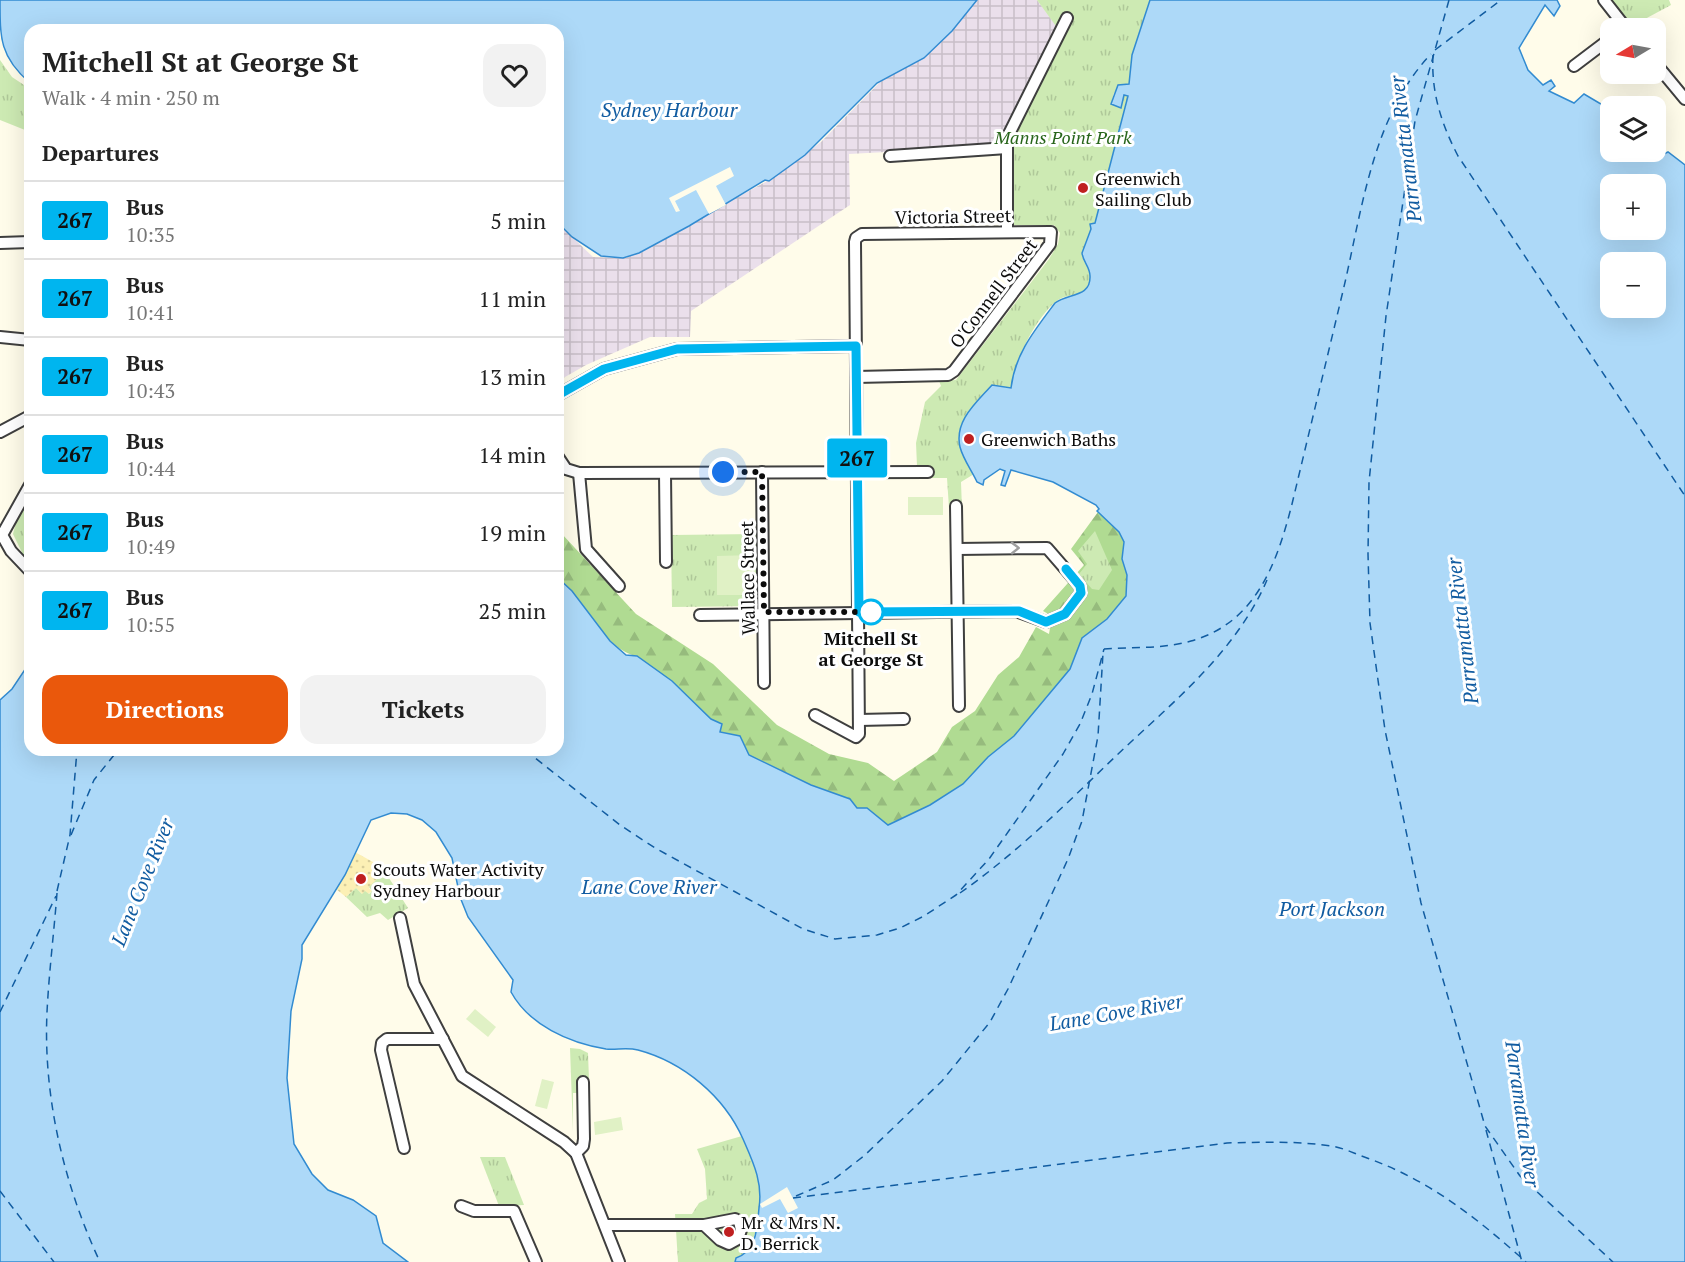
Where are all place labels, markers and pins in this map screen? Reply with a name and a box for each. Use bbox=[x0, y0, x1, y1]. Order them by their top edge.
place label: Greenwich Sailing Club bbox=[1095, 166, 1192, 211]
marker: Greenwich Sailing Club bbox=[1076, 181, 1090, 195]
place label: Greenwich Baths bbox=[981, 427, 1116, 451]
marker: Greenwich Baths bbox=[962, 432, 976, 446]
marker: Mitchell St at George St bbox=[858, 599, 884, 625]
place label: Mitchell St at George St bbox=[819, 626, 923, 671]
place label: Scouts Water Activity Sydney Harbour bbox=[373, 857, 545, 902]
marker: Scouts Water Activity Sydney Harbour bbox=[354, 872, 368, 886]
place label: Mr & Mrs N. D. Berrick bbox=[741, 1210, 841, 1255]
marker: Mr & Mrs N. D. Berrick bbox=[722, 1225, 736, 1239]

